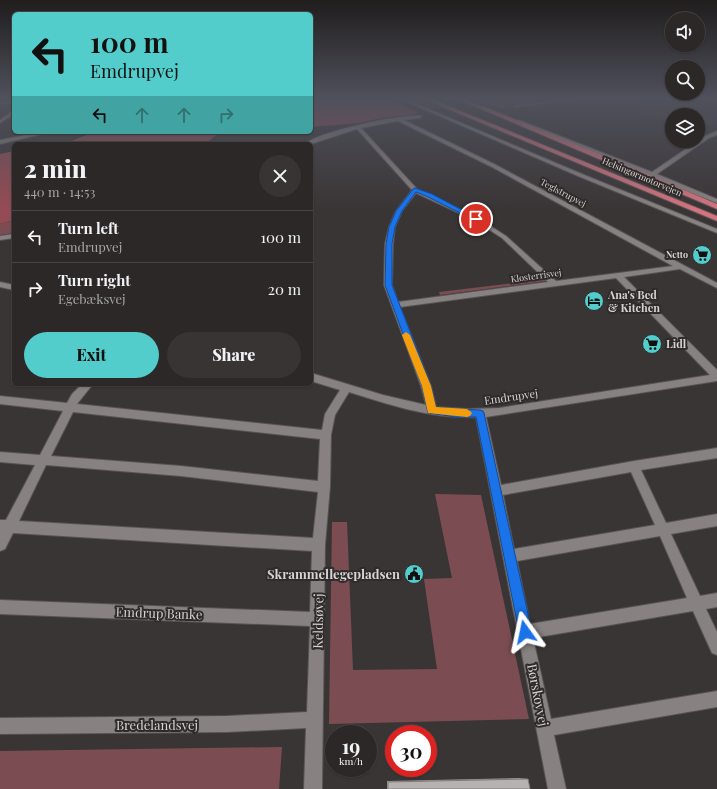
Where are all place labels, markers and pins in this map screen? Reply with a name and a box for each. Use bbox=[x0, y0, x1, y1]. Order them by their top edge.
pin bbox=[459, 202, 493, 236]
supermarket icon: Netto bbox=[691, 244, 713, 266]
place label: Netto bbox=[666, 248, 688, 260]
place label: Ana's Bed & Kitchen bbox=[607, 287, 660, 315]
hotel icon: Ana's Bed & Kitchen bbox=[583, 290, 605, 312]
supermarket icon: Lidl bbox=[641, 333, 663, 355]
place label: Lidl bbox=[666, 336, 687, 351]
public building icon: Skrammellegepladsen bbox=[403, 563, 425, 585]
place label: Skrammellegepladsen bbox=[267, 565, 400, 582]

